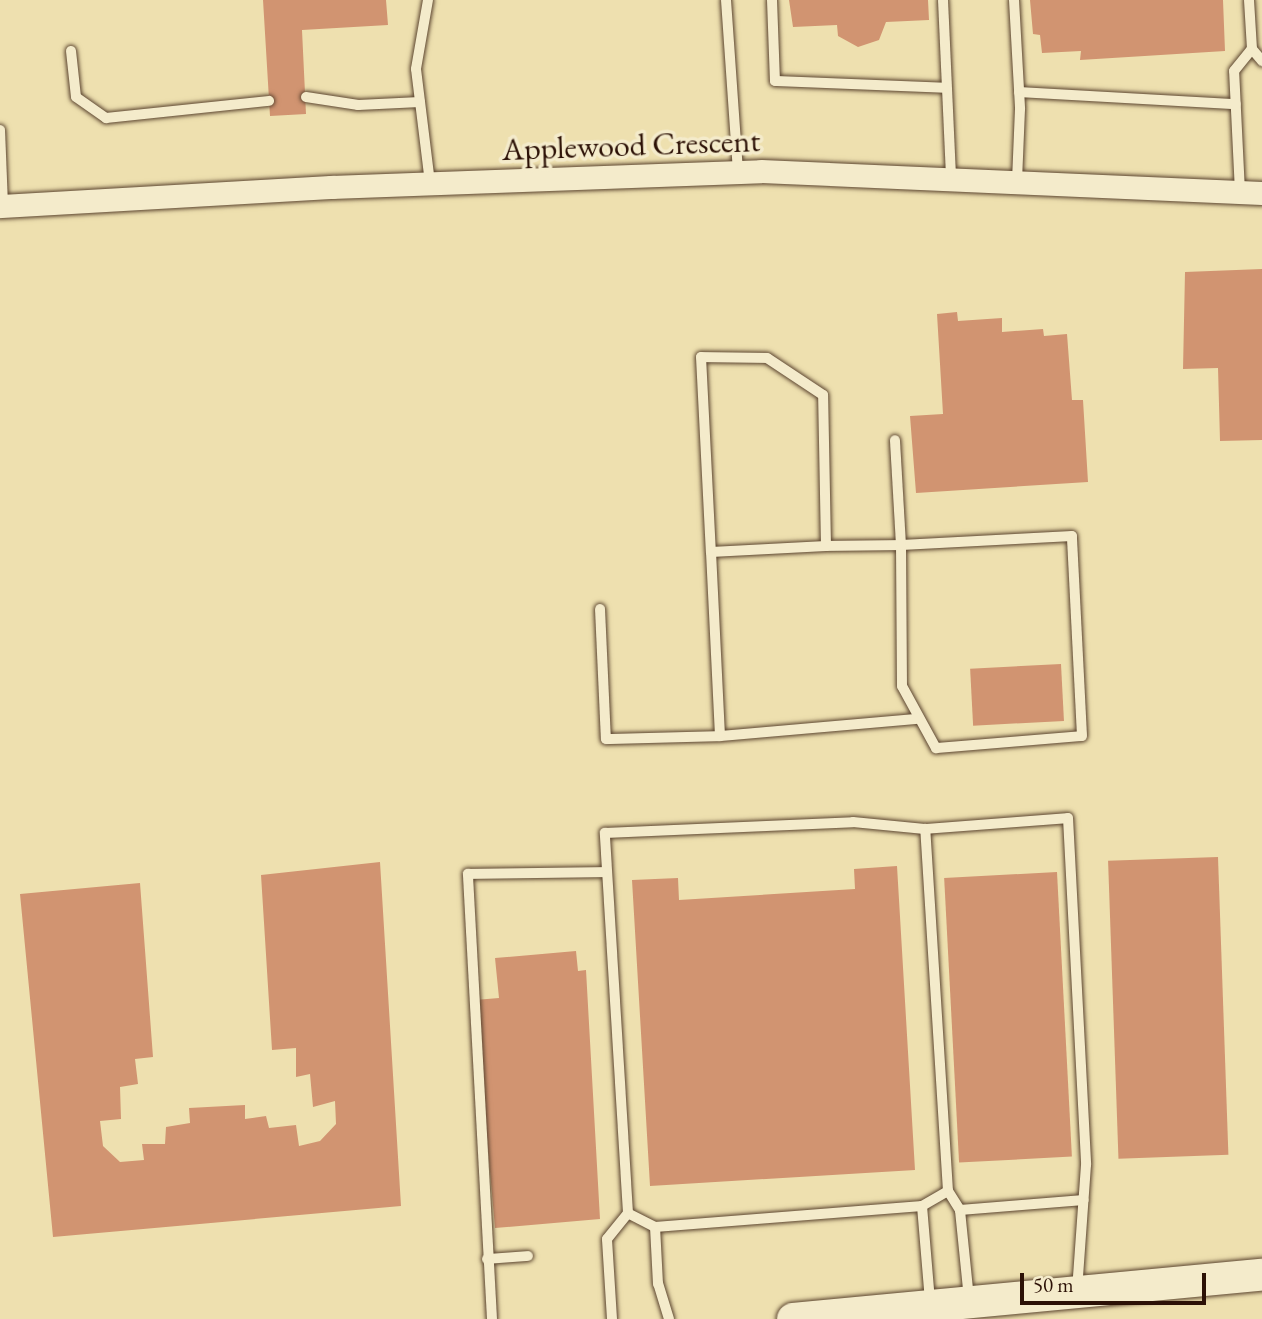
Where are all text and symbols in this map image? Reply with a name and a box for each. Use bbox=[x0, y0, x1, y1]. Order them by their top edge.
street label: Applewood Crescent bbox=[501, 121, 761, 169]
scale bar bbox=[1024, 1260, 1210, 1304]
text: 50 m bbox=[1033, 1271, 1074, 1298]

